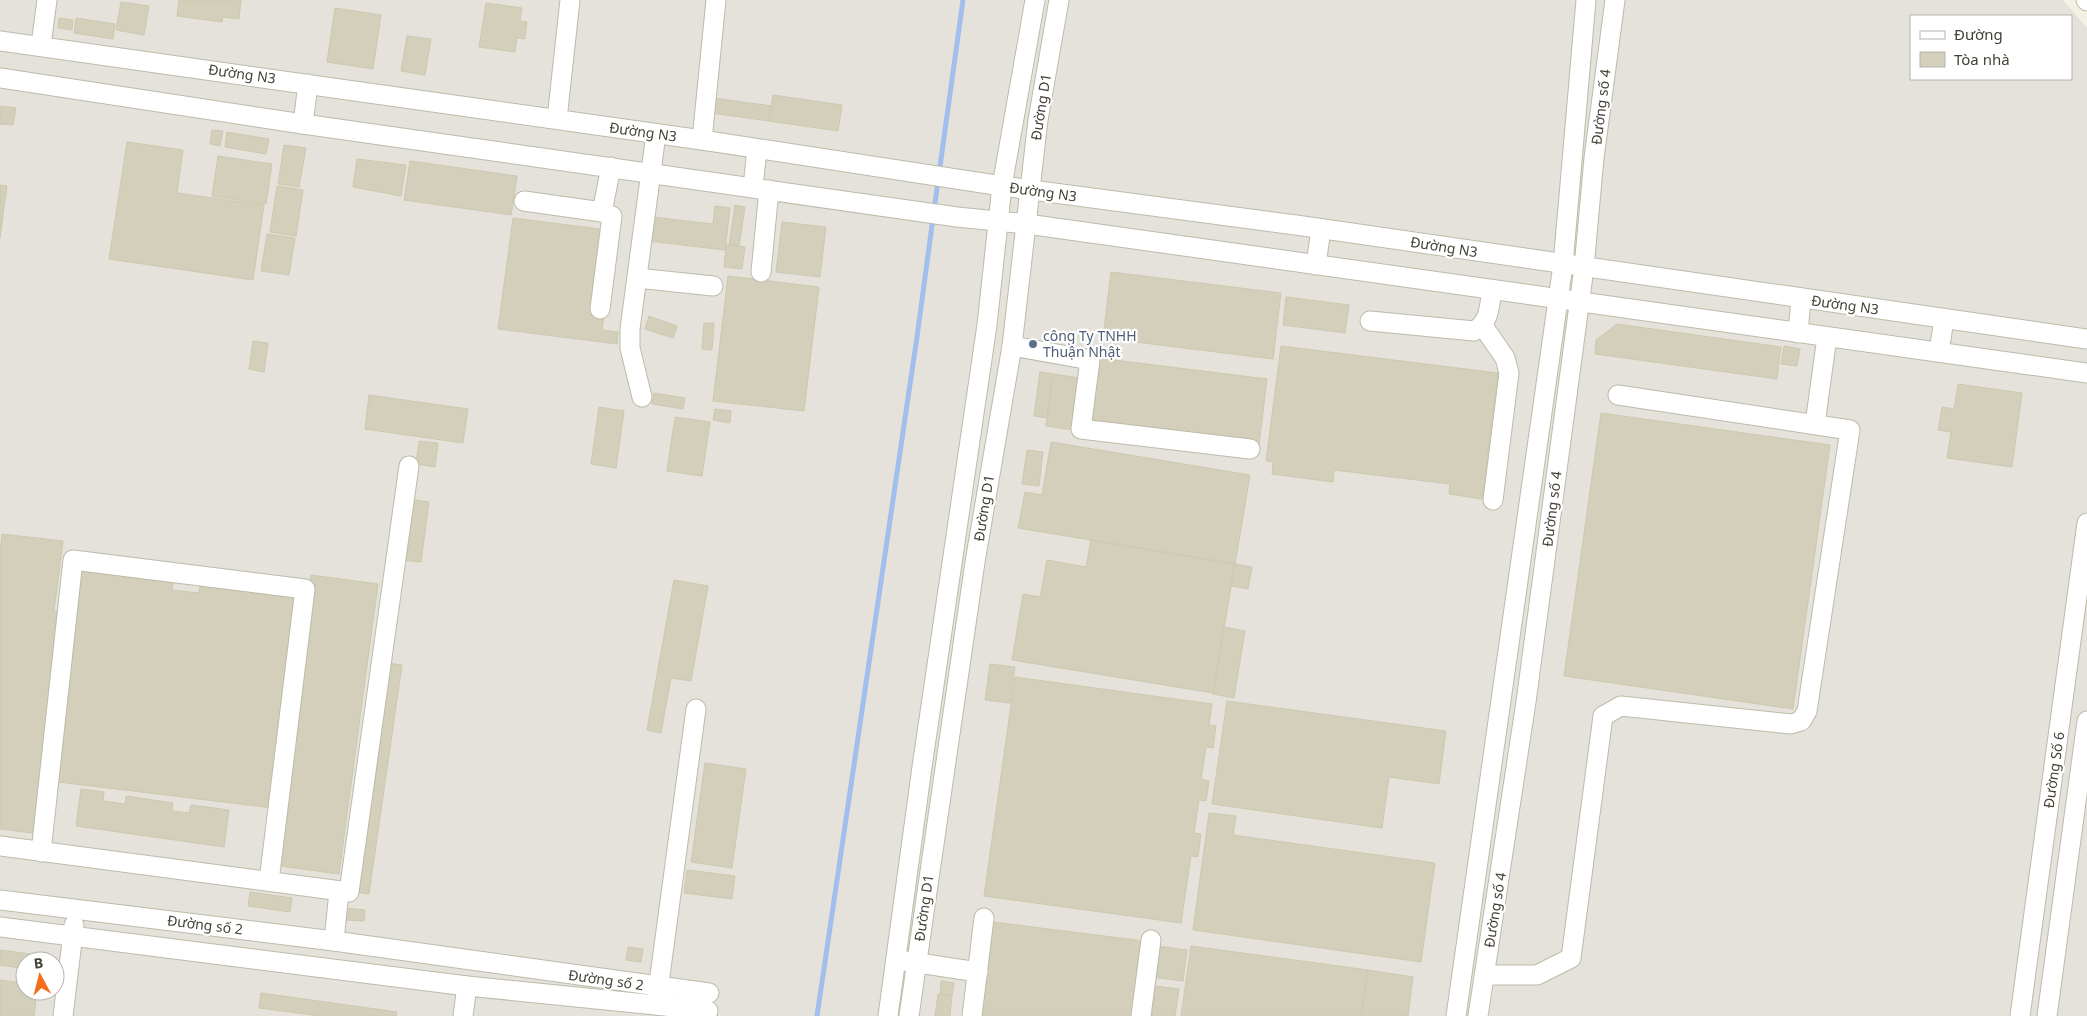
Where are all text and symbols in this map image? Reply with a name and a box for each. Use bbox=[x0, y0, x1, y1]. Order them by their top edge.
legend bbox=[1910, 15, 2072, 80]
text: Đường bbox=[1954, 24, 2003, 44]
text: Tòa nhà bbox=[1954, 49, 2010, 69]
street label: Đường N3 bbox=[207, 59, 277, 88]
street label: Đường số 4 bbox=[1586, 68, 1615, 146]
street label: Đường D1 bbox=[1026, 72, 1055, 142]
street label: Đường N3 bbox=[608, 117, 678, 146]
street label: Đường N3 bbox=[1008, 177, 1078, 206]
street label: Đường N3 bbox=[1409, 232, 1479, 261]
street label: Đường N3 bbox=[1810, 290, 1880, 319]
place label: công Ty TNHH Thuận Nhật bbox=[1043, 326, 1137, 361]
marker: công Ty TNHH Thuận Nhật bbox=[1027, 338, 1039, 350]
street label: Đường số 4 bbox=[1537, 470, 1566, 548]
street label: Đường D1 bbox=[969, 473, 998, 543]
street label: Đường Số 6 bbox=[2039, 730, 2068, 809]
street label: Đường số 4 bbox=[1479, 871, 1510, 949]
street label: Đường D1 bbox=[909, 873, 938, 943]
street label: Đường số 2 bbox=[166, 910, 244, 939]
north arrow bbox=[15, 951, 65, 1001]
text: B bbox=[33, 953, 44, 973]
street label: Đường số 2 bbox=[567, 965, 645, 994]

